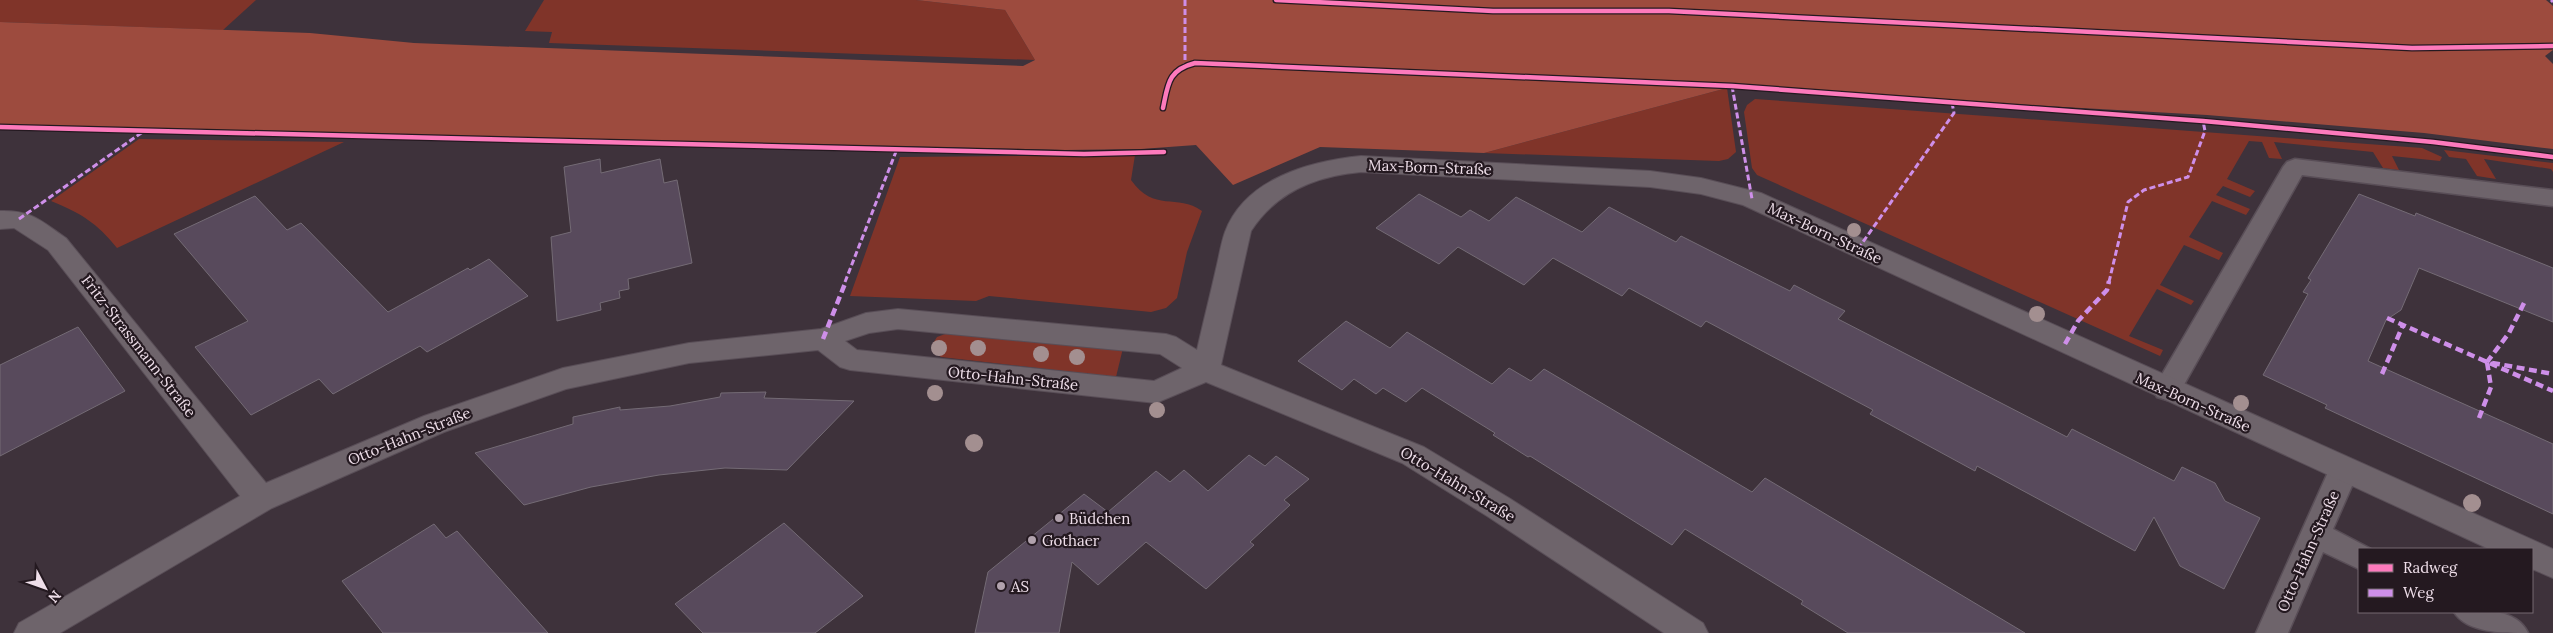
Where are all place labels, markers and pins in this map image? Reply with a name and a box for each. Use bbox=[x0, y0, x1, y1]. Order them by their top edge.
place label: Büdchen bbox=[1069, 509, 1130, 528]
marker: Büdchen bbox=[1053, 512, 1065, 524]
place label: Gothaer bbox=[1042, 531, 1100, 550]
marker: Gothaer bbox=[1026, 534, 1038, 546]
place label: AS bbox=[1010, 577, 1029, 596]
marker: AS bbox=[995, 580, 1007, 592]

